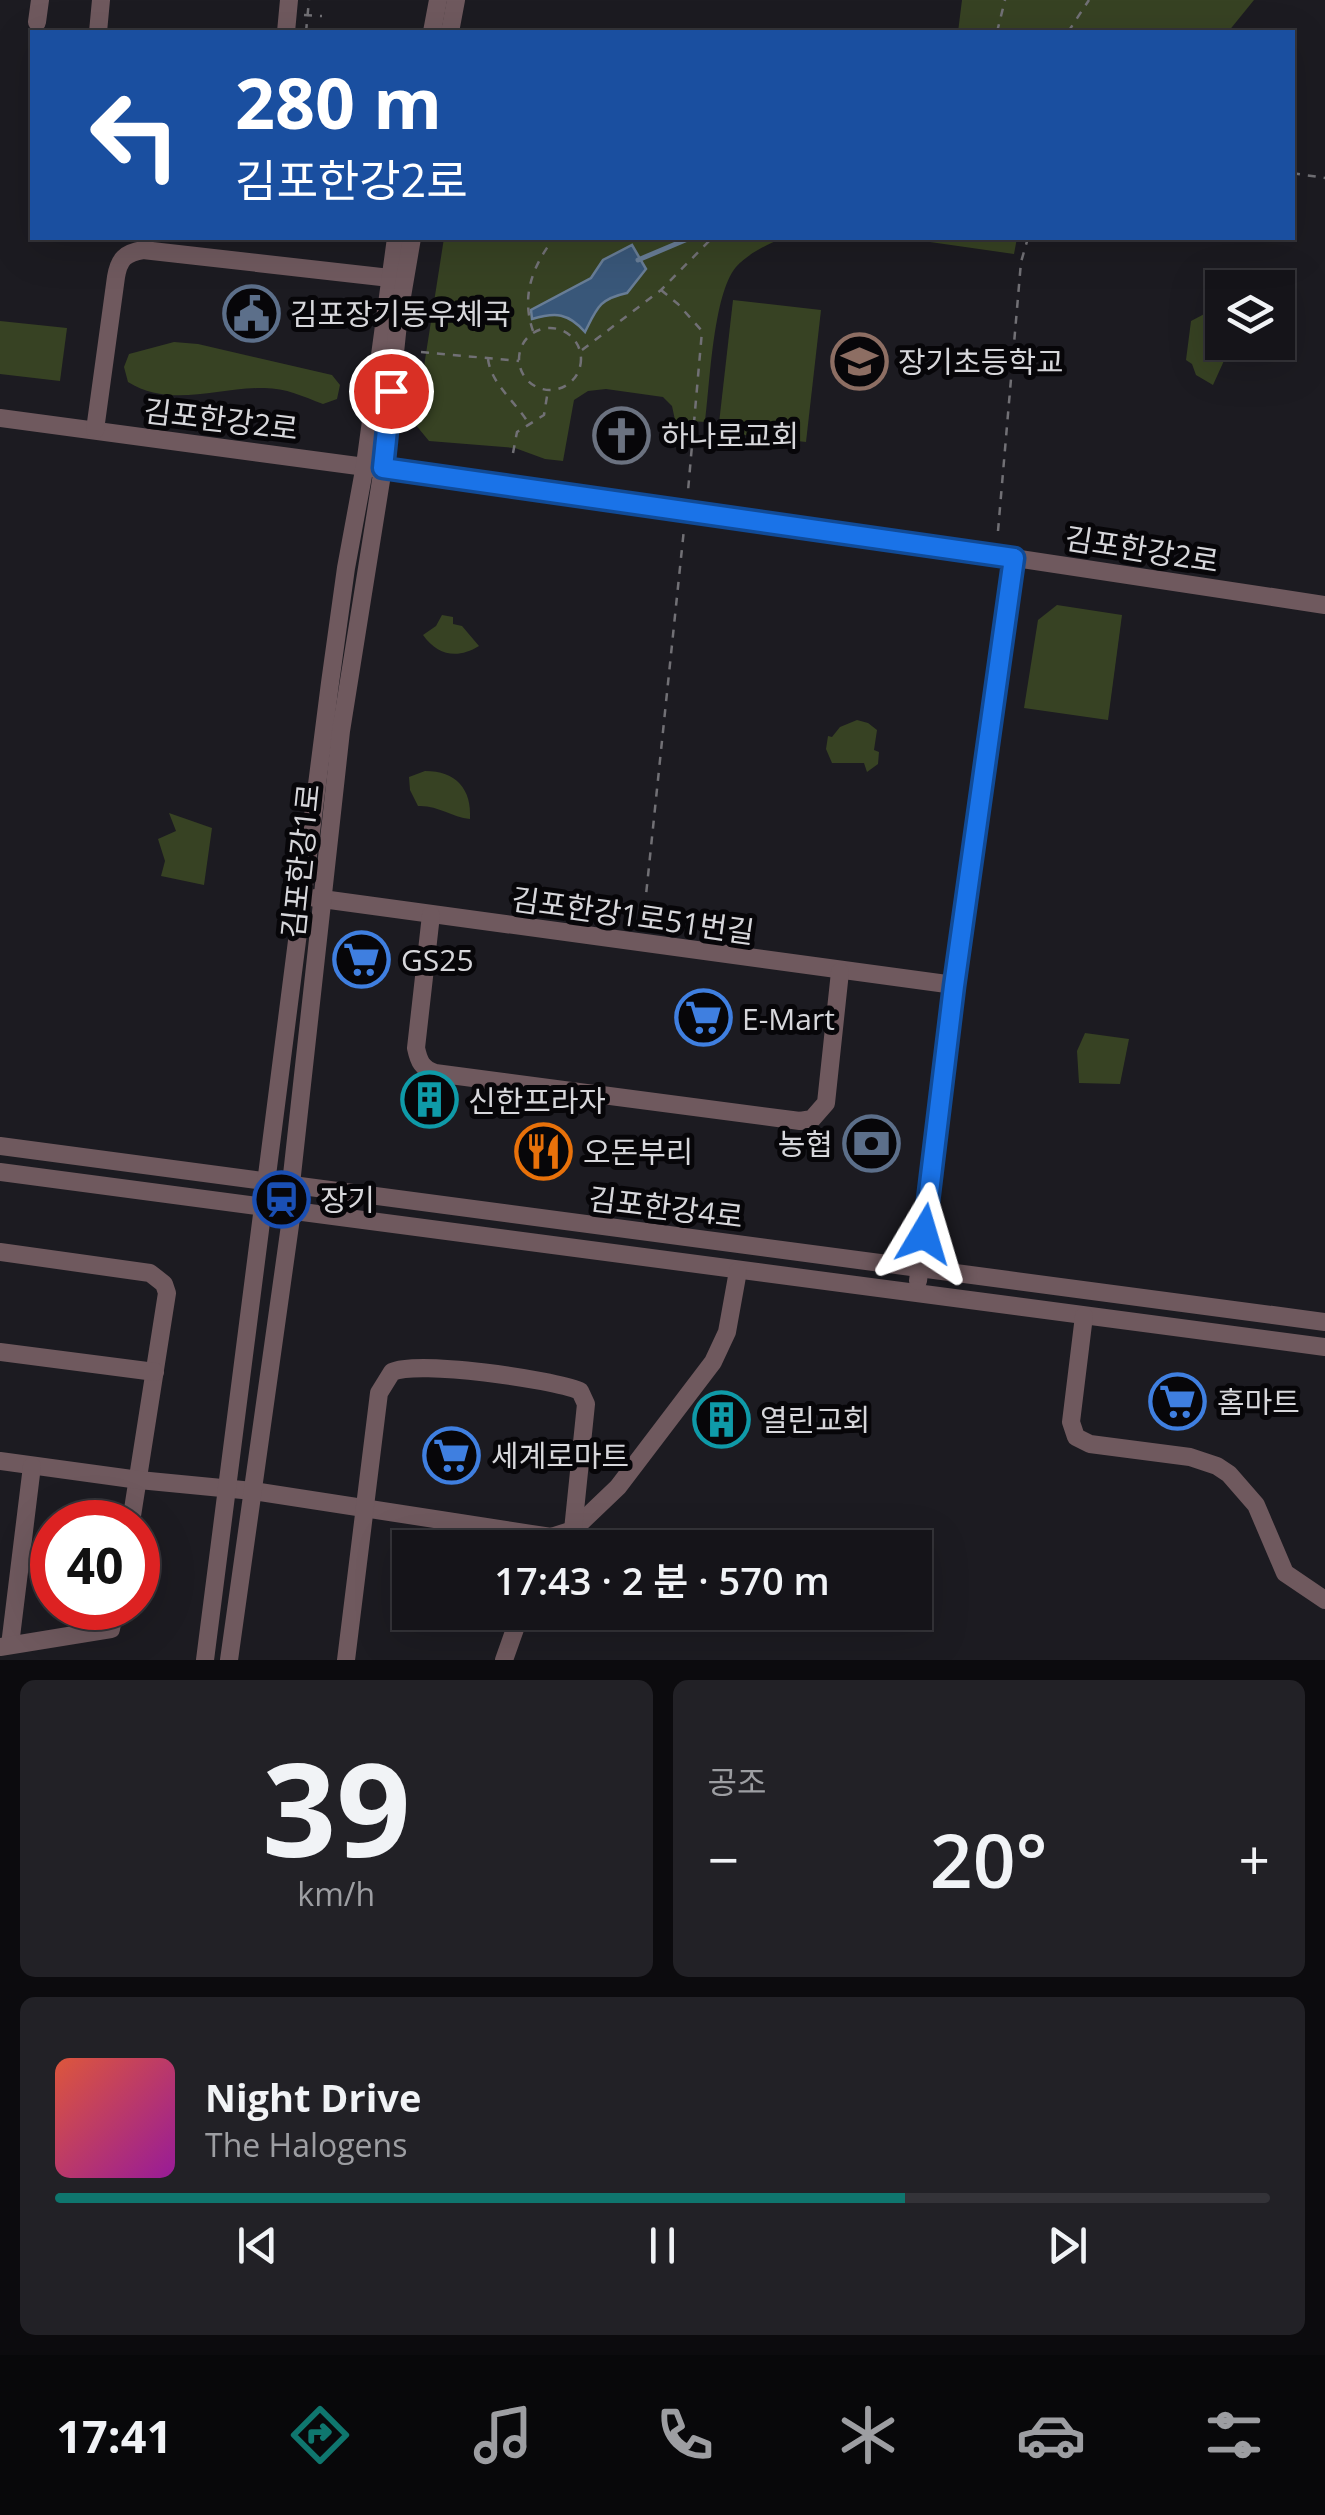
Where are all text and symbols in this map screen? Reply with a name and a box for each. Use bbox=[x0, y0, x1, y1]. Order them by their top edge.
text: 280 m bbox=[235, 54, 442, 150]
icon: left bbox=[70, 70, 200, 200]
text: 김포한강2로 bbox=[235, 149, 468, 210]
map controls bbox=[1205, 270, 1295, 360]
button: layers bbox=[1205, 270, 1295, 360]
public building icon: 김포장기동우체국 bbox=[221, 283, 281, 343]
place label: 김포장기동우체국 bbox=[290, 293, 511, 334]
school or university icon: 장기초등학교 bbox=[829, 331, 889, 391]
place label: 장기초등학교 bbox=[898, 341, 1064, 382]
pin bbox=[349, 349, 434, 434]
icon: arrive bbox=[364, 364, 419, 419]
street label: 김포한강2로 bbox=[142, 389, 300, 449]
church icon: 하나로교회 bbox=[592, 405, 652, 465]
place label: 하나로교회 bbox=[661, 415, 799, 456]
street label: 김포한강2로 bbox=[1062, 517, 1222, 581]
street label: 김포한강1로 bbox=[272, 782, 328, 940]
street label: 김포한강1로51번길 bbox=[509, 878, 757, 952]
supermarket icon: GS25 bbox=[332, 929, 392, 989]
place label: GS25 bbox=[401, 939, 474, 980]
supermarket icon: E-Mart bbox=[673, 988, 733, 1048]
place label: E-Mart bbox=[742, 998, 835, 1039]
building icon: 신한프라자 bbox=[399, 1070, 459, 1130]
place label: 신한프라자 bbox=[468, 1080, 606, 1121]
bank icon: 농협 bbox=[842, 1113, 902, 1173]
restaurant icon: 오돈부리 bbox=[514, 1121, 574, 1181]
place label: 농협 bbox=[778, 1123, 833, 1164]
place label: 오돈부리 bbox=[583, 1131, 693, 1172]
station icon: 장기 bbox=[251, 1169, 311, 1229]
street label: 김포한강4로 bbox=[587, 1177, 745, 1237]
place label: 장기 bbox=[320, 1179, 375, 1220]
position arrow bbox=[872, 1182, 976, 1286]
supermarket icon: 홈마트 bbox=[1148, 1371, 1208, 1431]
place label: 홈마트 bbox=[1217, 1381, 1300, 1422]
building icon: 열린교회 bbox=[691, 1389, 751, 1449]
place label: 열린교회 bbox=[760, 1399, 870, 1440]
supermarket icon: 세계로마트 bbox=[422, 1425, 482, 1485]
place label: 세계로마트 bbox=[491, 1435, 629, 1476]
speed limit sign: 40 bbox=[30, 1500, 160, 1630]
text: 17:43 · 2 분 · 570 m bbox=[494, 1554, 830, 1606]
text: 39 bbox=[262, 1718, 411, 1895]
text: 공조 bbox=[708, 1760, 766, 1803]
text: 20° bbox=[930, 1808, 1048, 1910]
text: − bbox=[708, 1821, 739, 1896]
text: + bbox=[1239, 1821, 1270, 1896]
text: km/h bbox=[297, 1872, 375, 1915]
text: Night Drive bbox=[205, 2071, 421, 2123]
text: The Halogens bbox=[205, 2123, 407, 2166]
icon: previous bbox=[230, 2218, 285, 2273]
icon: pause bbox=[635, 2218, 690, 2273]
icon: next bbox=[1040, 2218, 1095, 2273]
icon: directions bbox=[285, 2400, 355, 2470]
icon: music bbox=[468, 2400, 538, 2470]
icon: phone bbox=[650, 2400, 720, 2470]
icon: climate bbox=[833, 2400, 903, 2470]
icon: car bbox=[1016, 2400, 1086, 2470]
icon: filters bbox=[1199, 2400, 1269, 2470]
text: 17:41 bbox=[56, 2405, 172, 2466]

